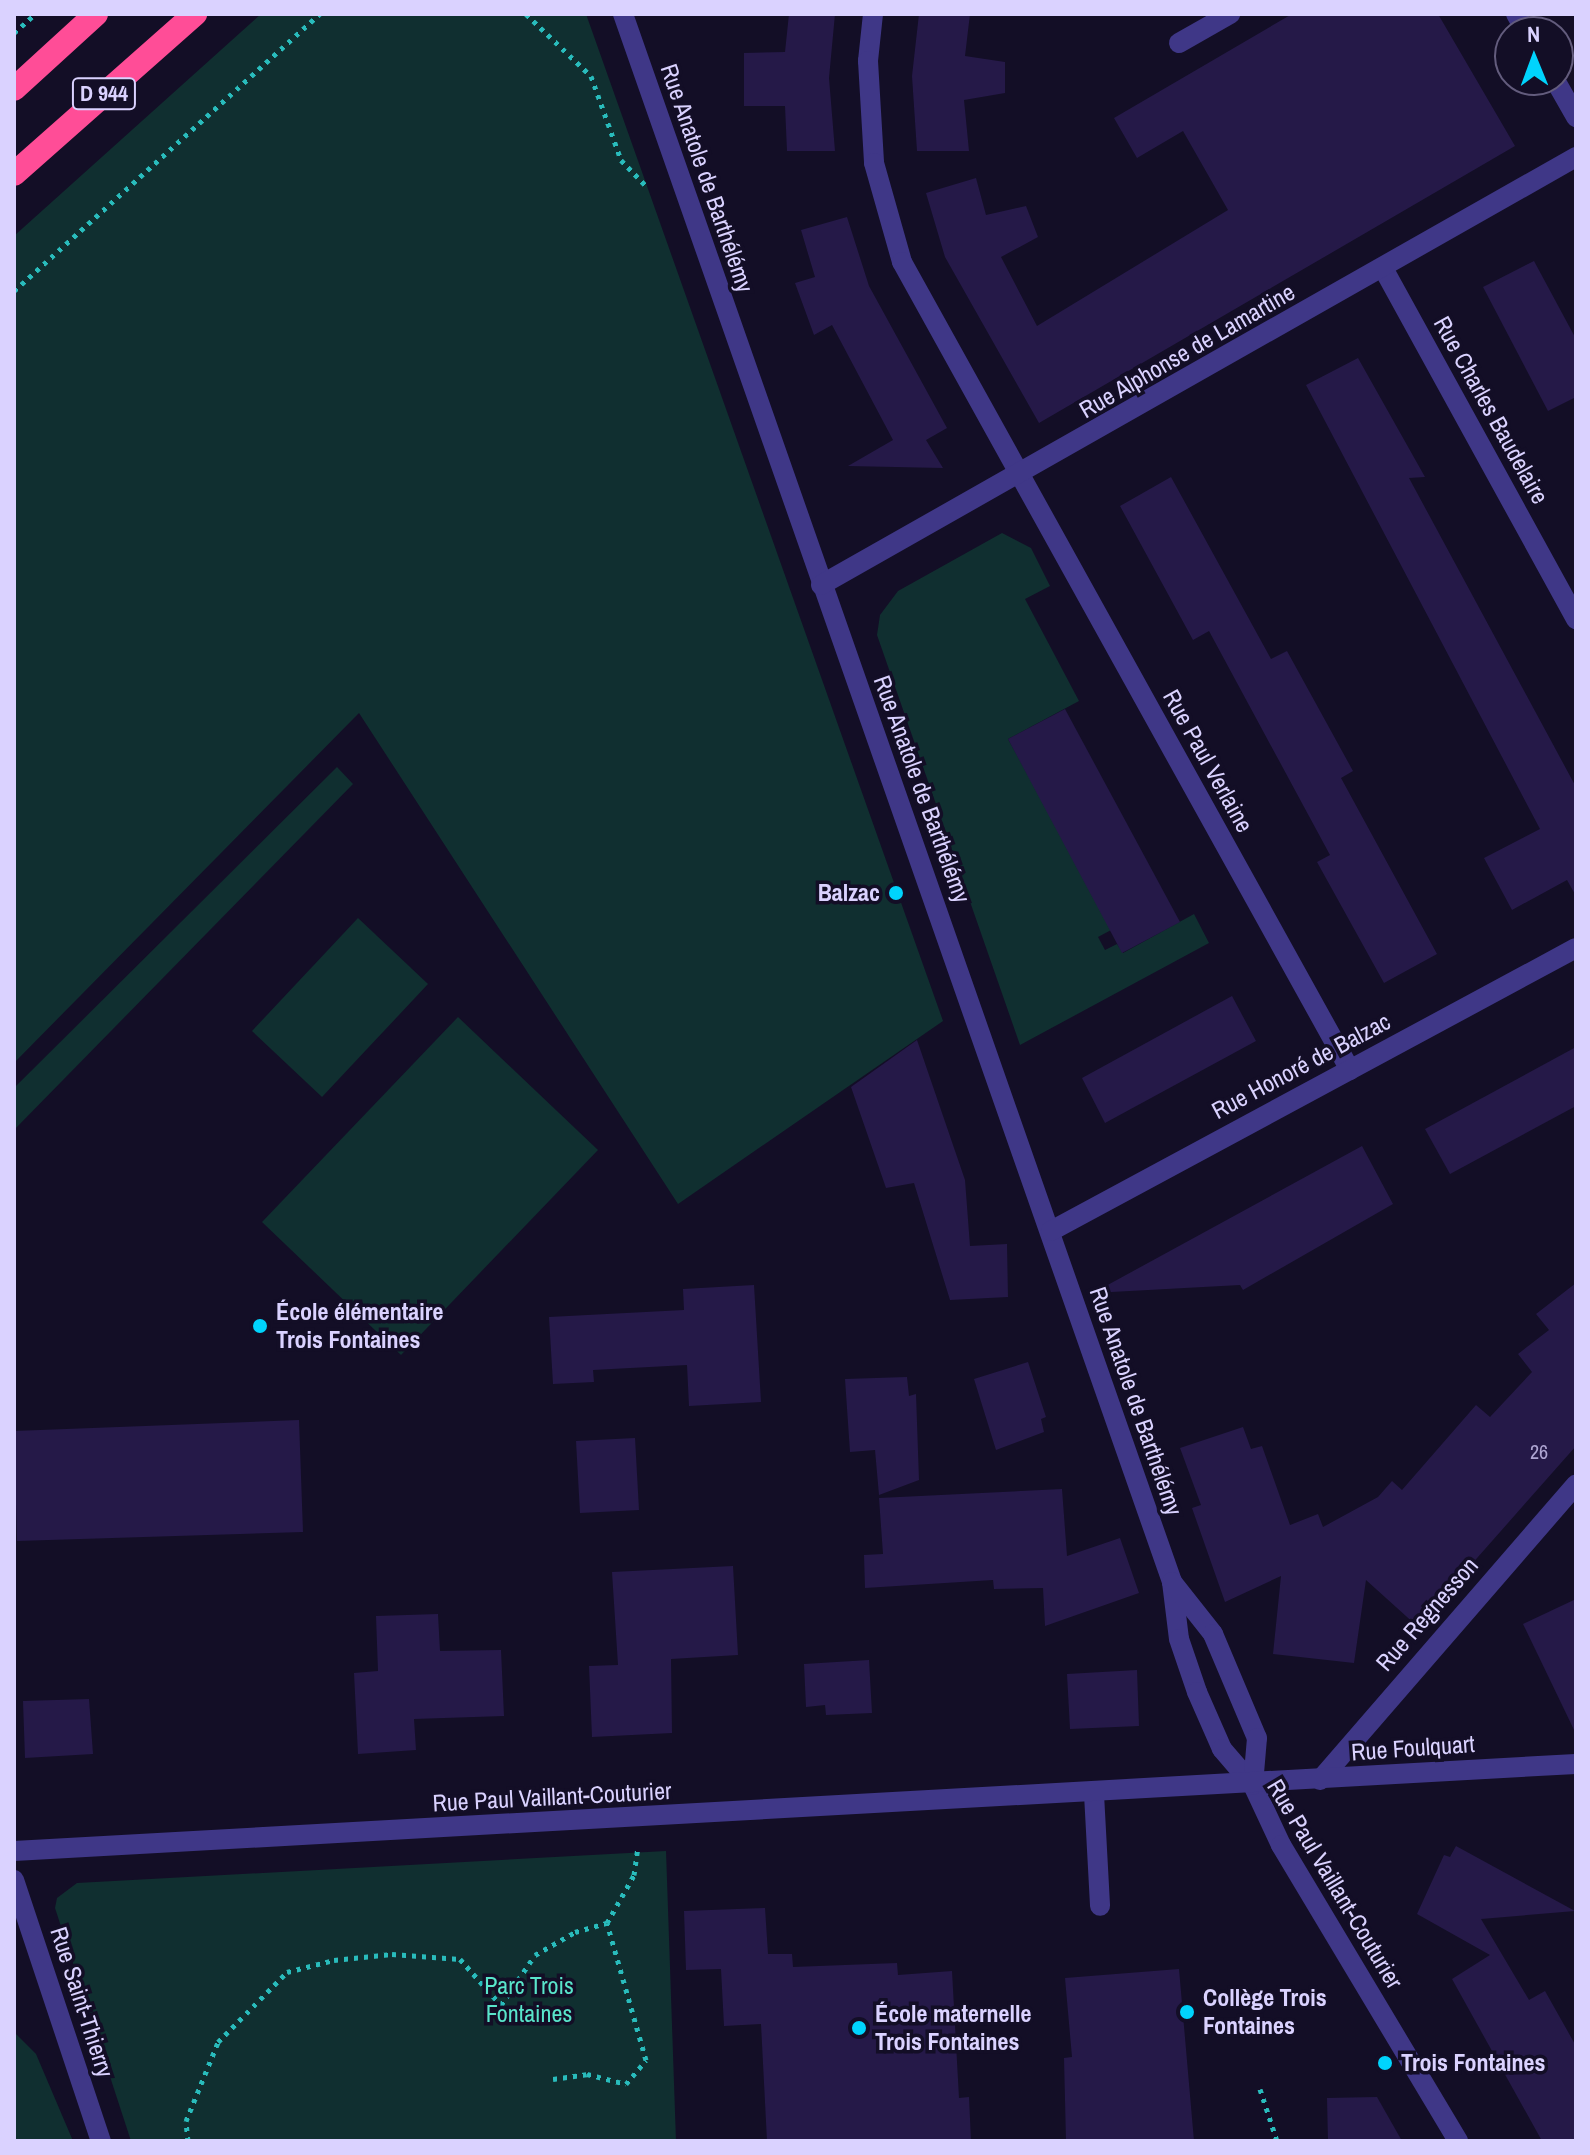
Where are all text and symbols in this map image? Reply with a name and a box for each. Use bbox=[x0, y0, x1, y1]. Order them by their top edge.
north arrow bbox=[1494, 16, 1574, 96]
text: N bbox=[1527, 19, 1540, 49]
street label: Rue Anatole de Barthélémy bbox=[654, 60, 760, 296]
road number: D 944 bbox=[70, 76, 138, 112]
street label: Rue Alphonse de Lamartine bbox=[1074, 277, 1300, 425]
street label: Rue Charles Baudelaire bbox=[1427, 311, 1555, 509]
street label: Rue Anatole de Barthélémy bbox=[867, 671, 977, 907]
street label: Rue Paul Verlaine bbox=[1157, 685, 1259, 837]
place label: Balzac bbox=[818, 879, 880, 907]
marker: Balzac bbox=[887, 884, 905, 902]
street label: Rue Honoré de Balzac bbox=[1207, 1007, 1395, 1125]
street label: Rue Anatole de Barthélémy bbox=[1083, 1283, 1189, 1519]
place label: École élémentaire Trois Fontaines bbox=[276, 1298, 443, 1354]
marker: École élémentaire Trois Fontaines bbox=[251, 1317, 269, 1335]
house number: 26 bbox=[1530, 1439, 1548, 1463]
street label: Rue Regnesson bbox=[1370, 1551, 1484, 1677]
street label: Rue Foulquart bbox=[1350, 1729, 1476, 1767]
street label: Rue Paul Vaillant-Couturier bbox=[1261, 1774, 1409, 1994]
street label: Rue Paul Vaillant-Couturier bbox=[432, 1776, 672, 1818]
street label: Rue Saint-Thierry bbox=[44, 1923, 120, 2081]
park label: Parc Trois Fontaines bbox=[484, 1972, 574, 2028]
place label: Collège Trois Fontaines bbox=[1203, 1984, 1327, 2040]
place label: École maternelle Trois Fontaines bbox=[875, 2000, 1031, 2056]
marker: Collège Trois Fontaines bbox=[1178, 2003, 1196, 2021]
marker: École maternelle Trois Fontaines bbox=[850, 2019, 868, 2037]
place label: Trois Fontaines bbox=[1401, 2049, 1546, 2077]
marker: Trois Fontaines bbox=[1376, 2054, 1394, 2072]

